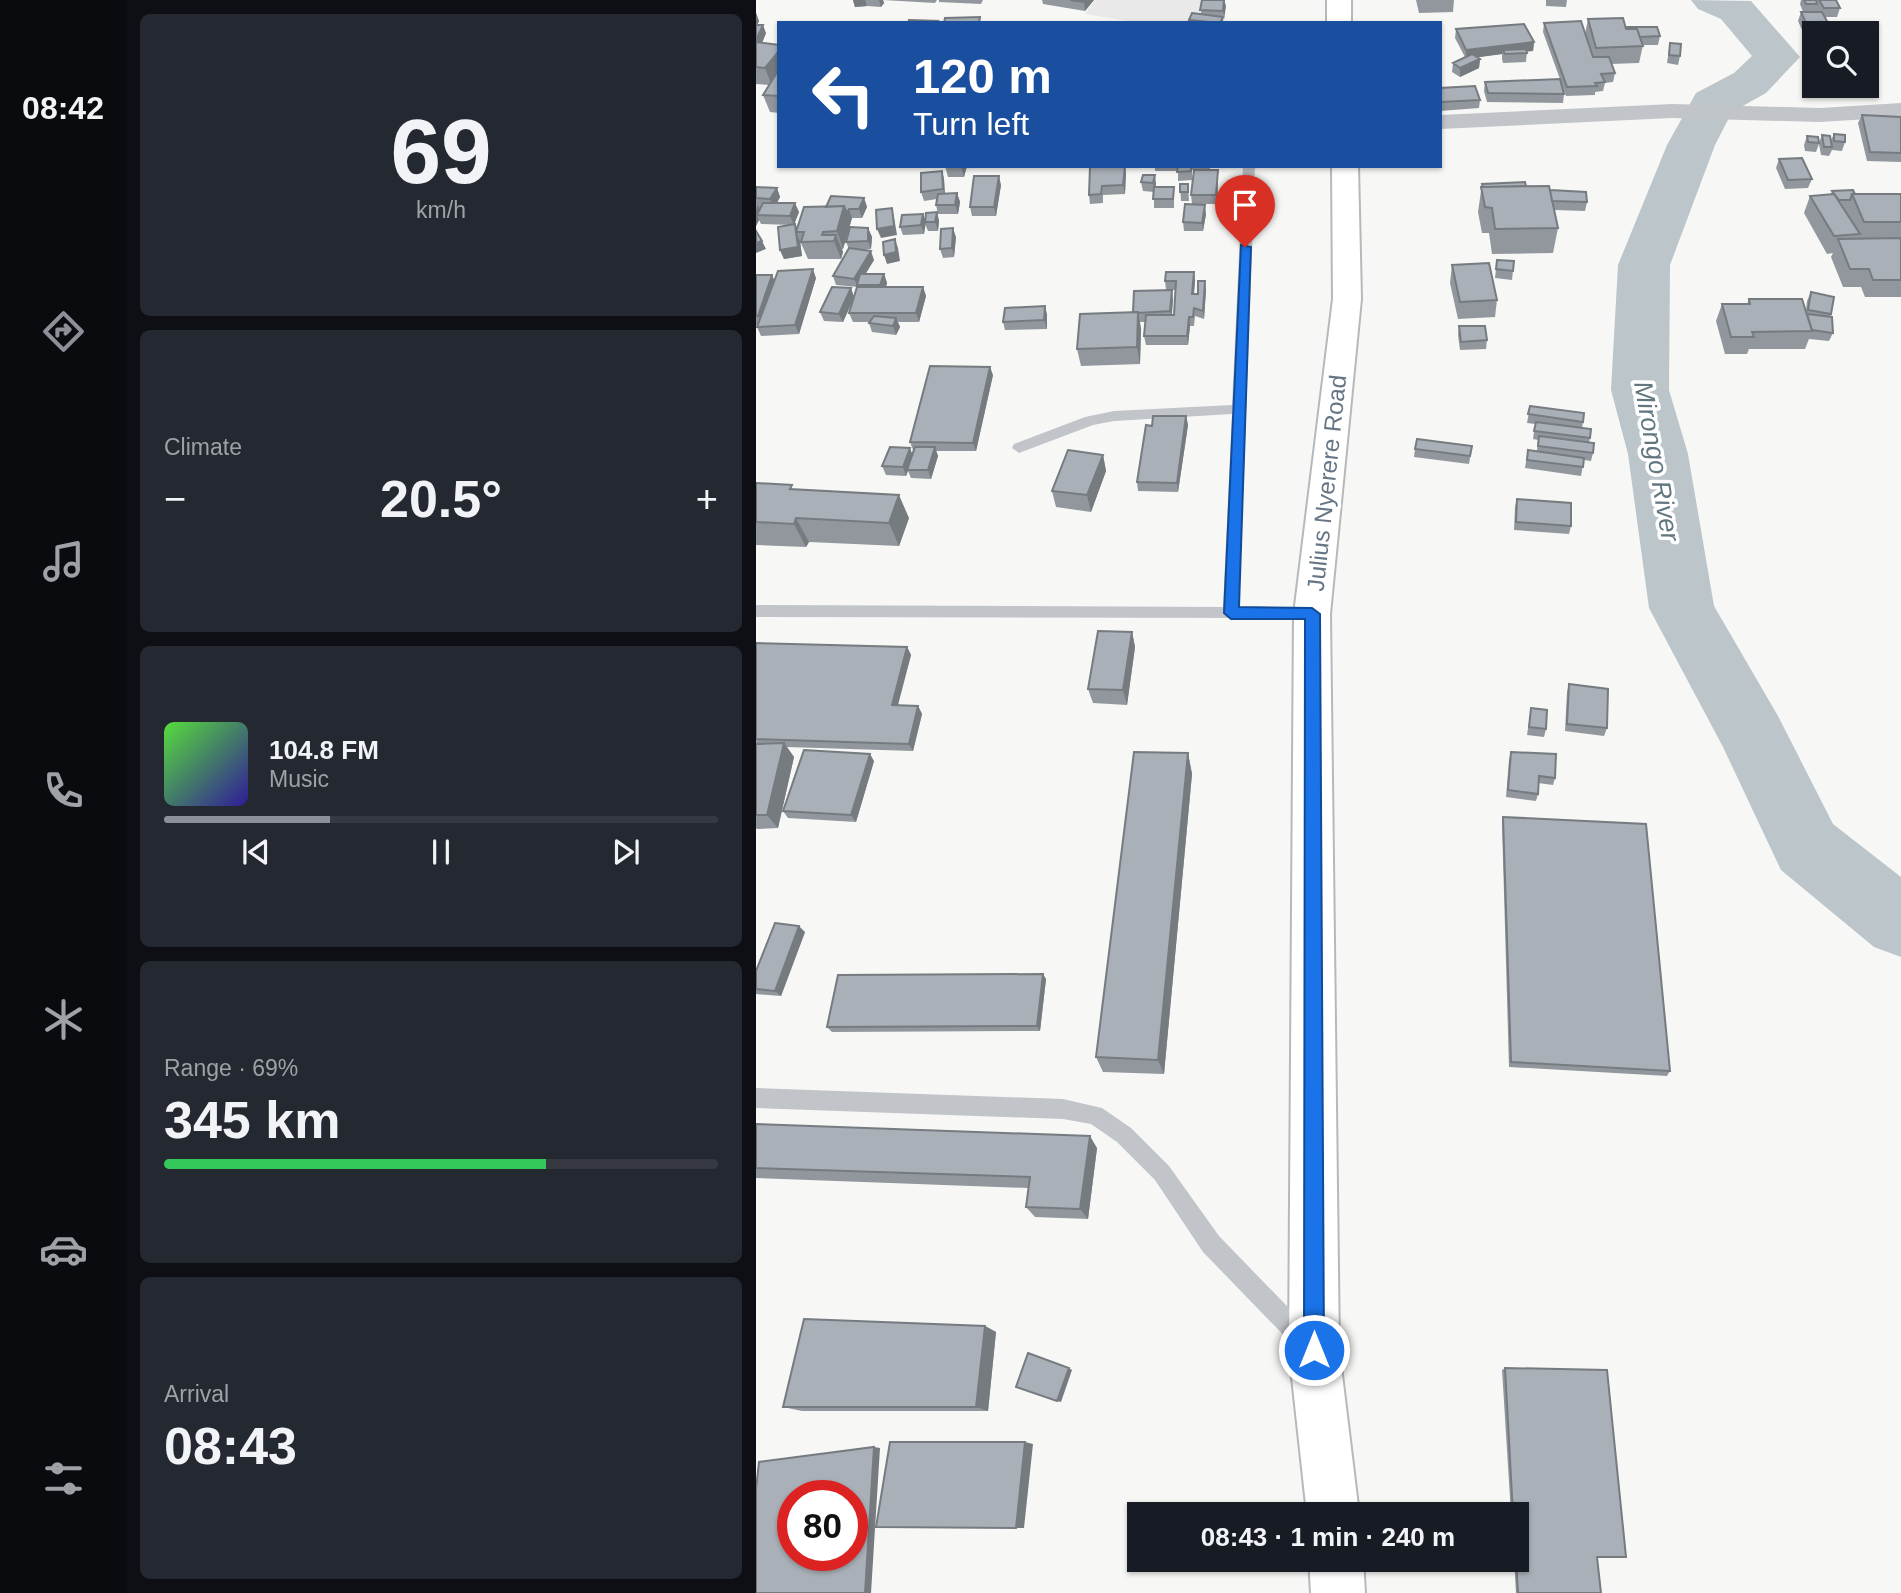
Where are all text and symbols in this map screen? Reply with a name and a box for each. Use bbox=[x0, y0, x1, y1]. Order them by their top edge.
map controls bbox=[1802, 21, 1879, 98]
button: search bbox=[1802, 21, 1879, 98]
icon: left bbox=[798, 49, 889, 140]
text: 120 m bbox=[913, 49, 1052, 103]
text: 08:42 bbox=[22, 90, 104, 126]
text: 69 bbox=[390, 101, 492, 202]
text: Turn left bbox=[913, 106, 1029, 142]
pin bbox=[1215, 175, 1275, 247]
icon: arrive bbox=[1226, 186, 1264, 224]
text: km/h bbox=[416, 197, 466, 223]
icon: directions bbox=[39, 307, 88, 356]
street label: Julius Nyerere Road bbox=[1302, 373, 1351, 592]
water label: Mirongo River bbox=[1628, 379, 1686, 545]
text: Climate bbox=[164, 434, 242, 460]
text: 20.5° bbox=[380, 470, 502, 528]
text: − bbox=[164, 478, 186, 520]
text: + bbox=[696, 478, 718, 520]
icon: music bbox=[39, 537, 88, 586]
text: 104.8 FM bbox=[269, 735, 379, 765]
icon: phone bbox=[39, 766, 88, 815]
text: Music bbox=[269, 766, 329, 792]
icon: previous bbox=[237, 833, 275, 871]
icon: pause bbox=[422, 833, 460, 871]
icon: next bbox=[607, 833, 645, 871]
icon: climate bbox=[39, 995, 88, 1044]
text: Range · 69% bbox=[164, 1055, 298, 1081]
text: 345 km bbox=[164, 1091, 340, 1149]
icon: car bbox=[39, 1225, 88, 1274]
position arrow bbox=[1277, 1313, 1351, 1387]
text: Arrival bbox=[164, 1381, 229, 1407]
text: 08:43 bbox=[164, 1417, 297, 1475]
icon: filters bbox=[39, 1454, 88, 1503]
speed limit sign: 80 bbox=[777, 1480, 868, 1571]
text: 08:43 · 1 min · 240 m bbox=[1201, 1522, 1455, 1552]

